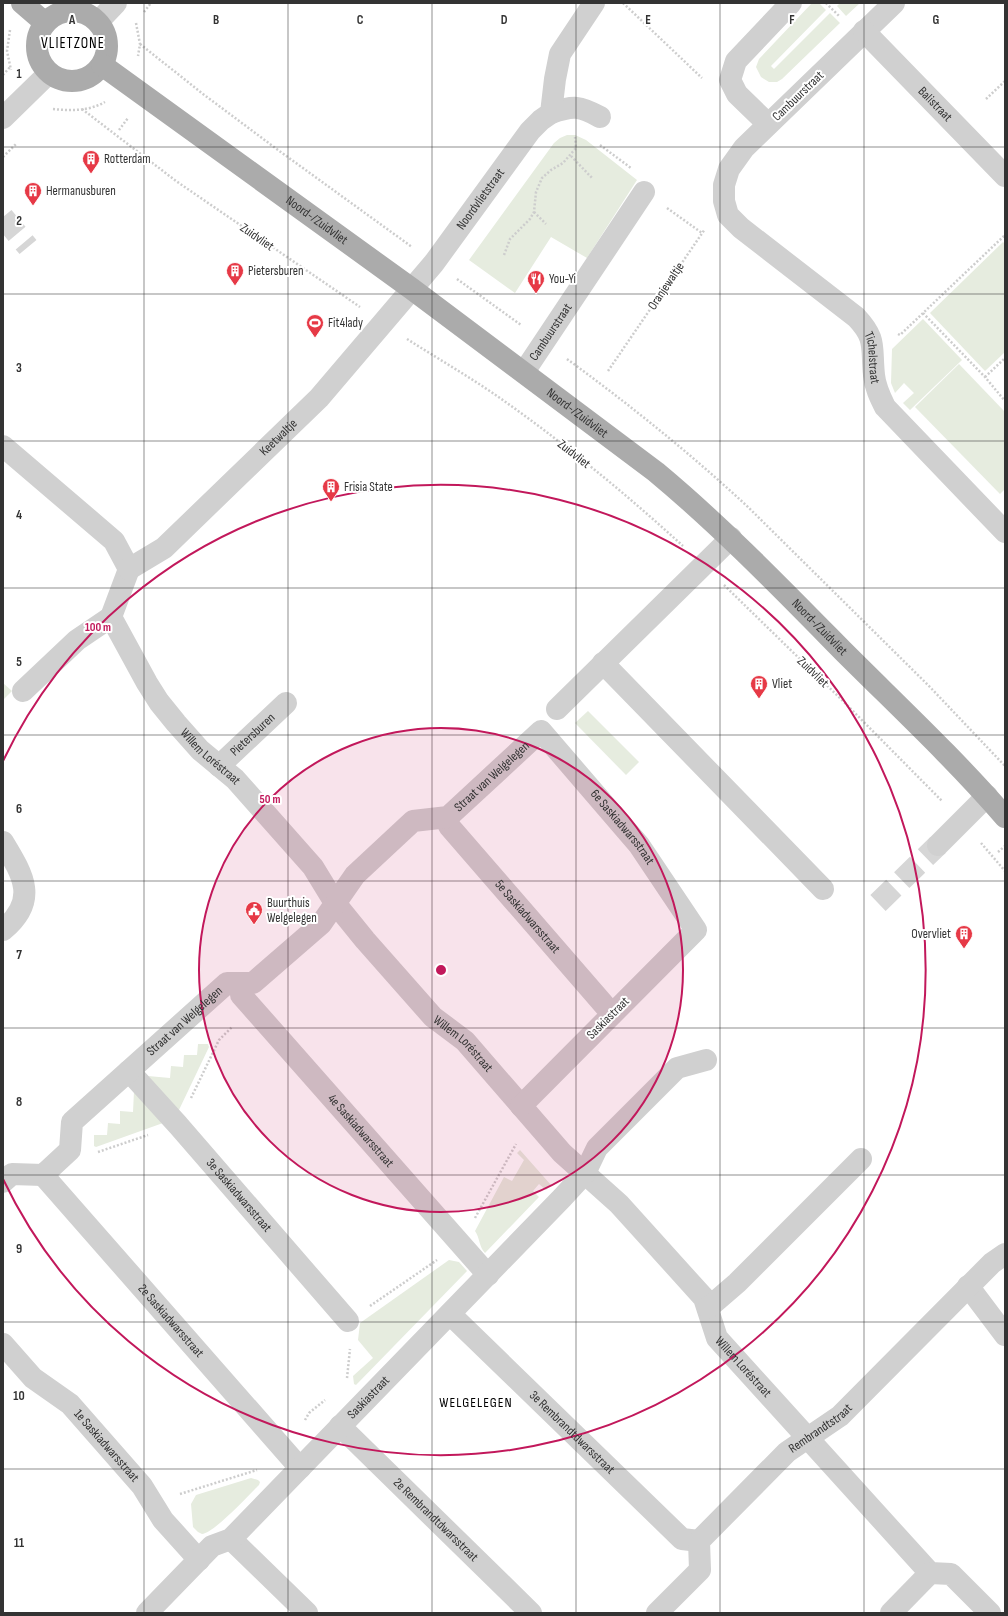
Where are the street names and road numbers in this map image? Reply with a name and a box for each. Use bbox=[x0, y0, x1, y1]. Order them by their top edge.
street label: Cambuurstraat bbox=[769, 68, 827, 124]
street label: Balistraat bbox=[915, 83, 956, 125]
street label: Noordvlietstraat bbox=[453, 165, 508, 233]
street label: Noord-/Zuidvliet bbox=[283, 192, 351, 248]
street label: Zuidvliet bbox=[237, 220, 277, 254]
street label: Oranjewaltje bbox=[644, 259, 688, 313]
street label: Cambuurstraat bbox=[526, 300, 575, 364]
street label: Tichelstraat bbox=[861, 329, 883, 385]
street label: Noord-/Zuidvliet bbox=[543, 385, 611, 441]
street label: Keetwaltje bbox=[256, 416, 301, 459]
street label: Zuidvliet bbox=[554, 436, 594, 472]
street label: Noord-/Zuidvliet bbox=[788, 596, 851, 659]
street label: Zuidvliet bbox=[794, 653, 832, 691]
street label: Pietersburen bbox=[227, 710, 278, 759]
street label: Willem Loréstraat bbox=[177, 725, 244, 788]
street label: Straat van Welgelegen bbox=[451, 738, 533, 815]
street label: 6e Saskiadwarsstraat bbox=[587, 786, 658, 868]
street label: 5e Saskiadwarsstraat bbox=[491, 877, 564, 957]
street label: Straat van Welgelegen bbox=[143, 983, 226, 1059]
street label: Saskiastraat bbox=[583, 993, 633, 1043]
street label: Willem Loréstraat bbox=[430, 1012, 496, 1076]
street label: 4e Saskiadwarsstraat bbox=[324, 1091, 397, 1171]
street label: 3e Saskiadwarsstraat bbox=[203, 1155, 275, 1235]
street label: 2e Saskiadwarsstraat bbox=[135, 1281, 207, 1361]
street label: Willem Loréstraat bbox=[712, 1333, 775, 1401]
street label: Saskiastraat bbox=[344, 1372, 393, 1422]
street label: 3e Rembrandtdwarsstraat bbox=[526, 1387, 618, 1477]
street label: Rembrandtstraat bbox=[786, 1400, 856, 1456]
street label: 1e Saskiadwarsstraat bbox=[70, 1406, 143, 1485]
street label: 2e Rembrandtdwarsstraat bbox=[390, 1475, 482, 1565]

